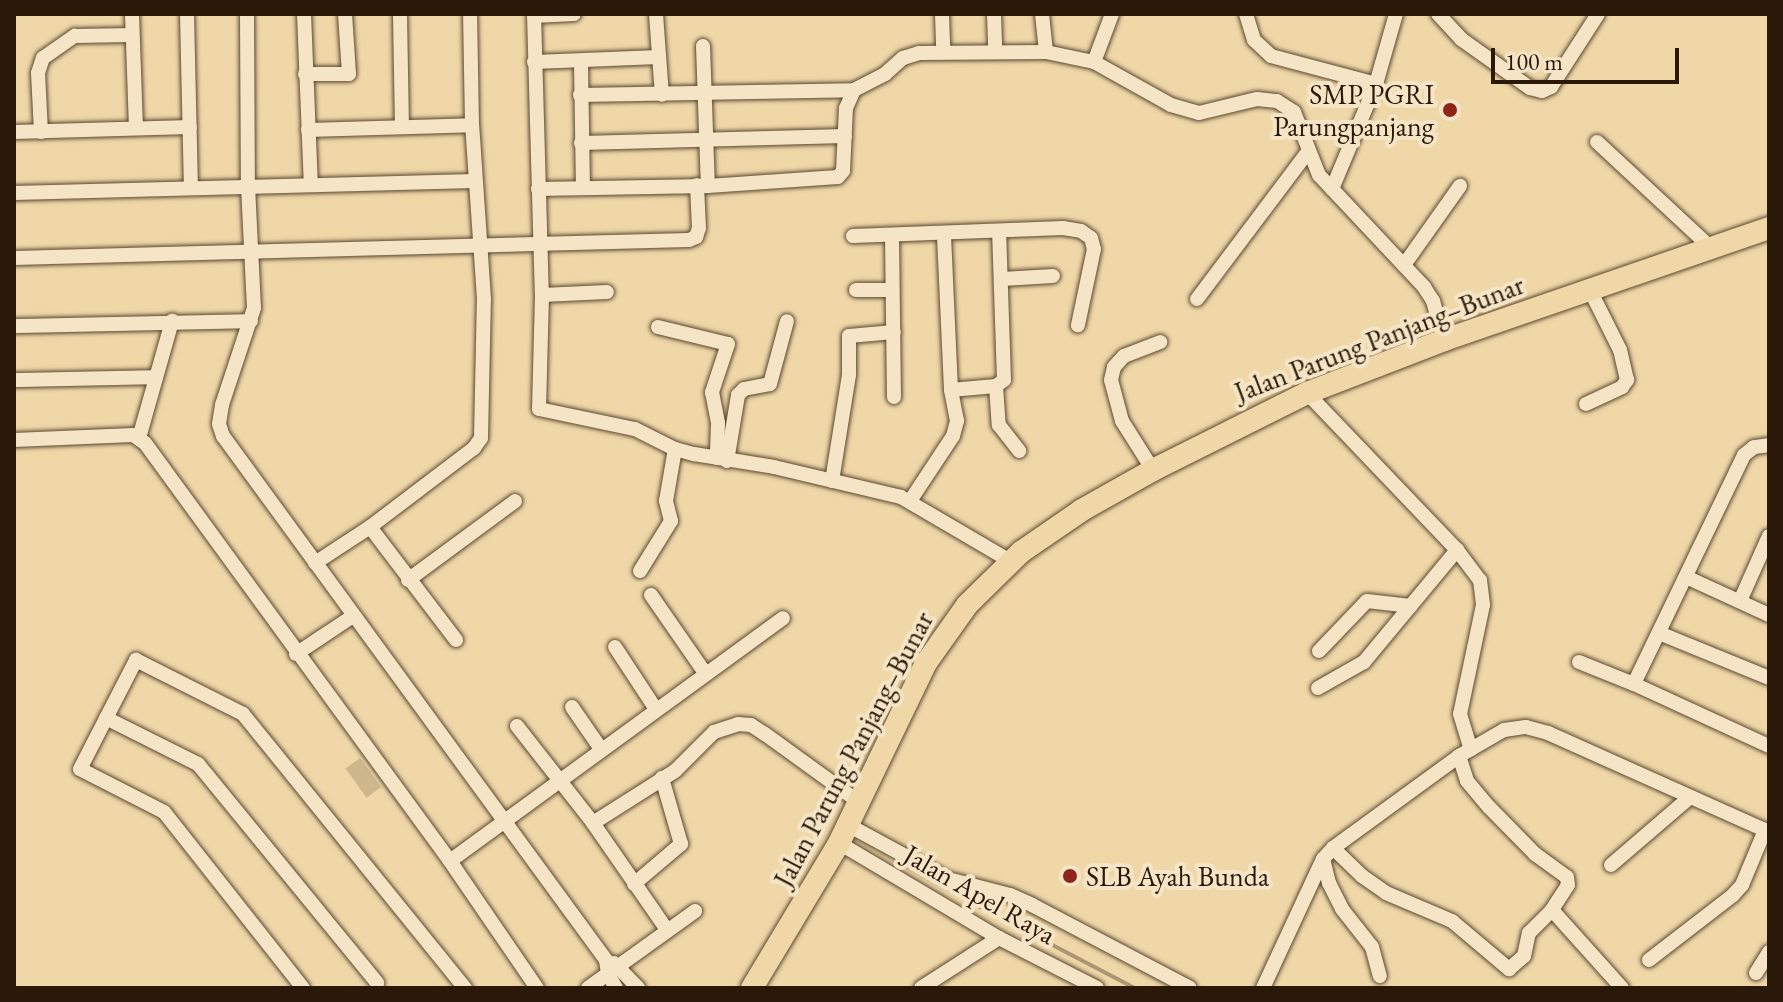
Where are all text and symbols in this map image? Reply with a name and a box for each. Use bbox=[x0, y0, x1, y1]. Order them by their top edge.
scale bar bbox=[1495, 32, 1683, 82]
text: 100 m bbox=[1505, 46, 1563, 77]
place label: SMP PGRI Parungpanjang bbox=[1273, 77, 1434, 143]
marker: SMP PGRI Parungpanjang bbox=[1441, 101, 1459, 119]
street label: Jalan Parung Panjang–Bunar bbox=[1230, 267, 1528, 409]
street label: Jalan Parung Panjang–Bunar bbox=[766, 605, 940, 893]
street label: Jalan Apel Raya bbox=[898, 837, 1062, 951]
place label: SLB Ayah Bunda bbox=[1086, 859, 1269, 893]
marker: SLB Ayah Bunda bbox=[1061, 867, 1079, 885]

